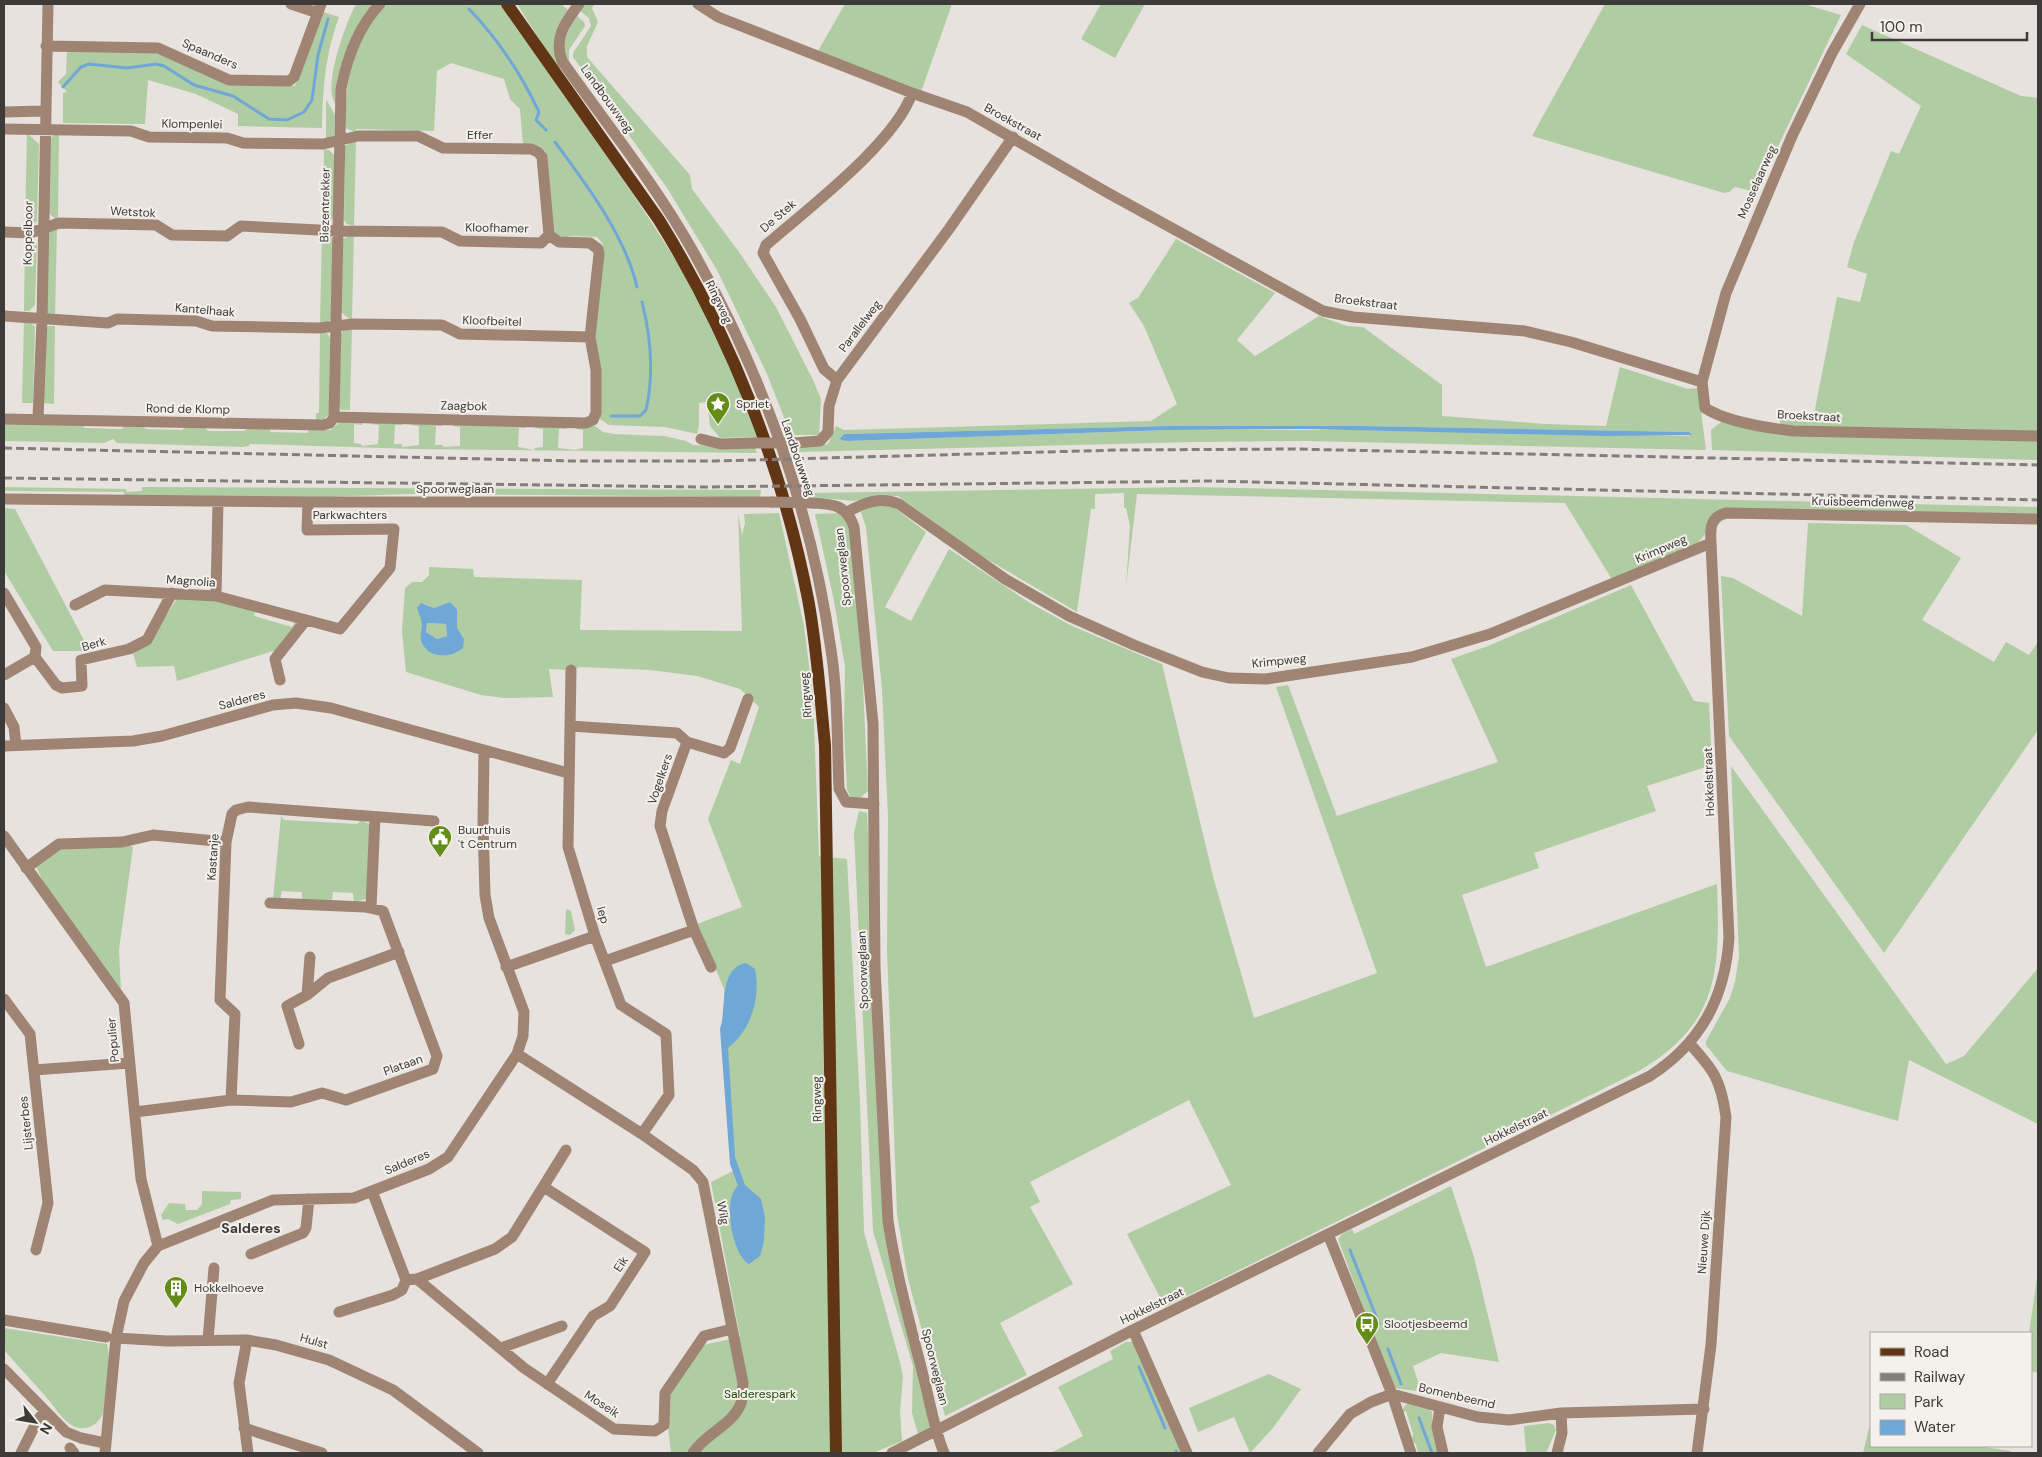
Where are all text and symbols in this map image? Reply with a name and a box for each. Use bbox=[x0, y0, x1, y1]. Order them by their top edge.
scale bar bbox=[1872, 10, 2027, 42]
text: 100 m bbox=[1880, 17, 1923, 37]
street label: Spaanders bbox=[180, 35, 240, 73]
street label: Landbouwweg bbox=[577, 62, 637, 136]
street label: Broekstraat bbox=[981, 100, 1045, 145]
street label: Klompenlei bbox=[161, 115, 223, 133]
street label: Effer bbox=[467, 127, 494, 143]
street label: Mosselaarweg bbox=[1734, 143, 1780, 221]
street label: Biezentrekker bbox=[316, 167, 334, 243]
street label: De Stek bbox=[757, 196, 799, 236]
street label: Koppelboor bbox=[19, 200, 37, 265]
street label: Wetstok bbox=[110, 203, 156, 221]
street label: Kloofhamer bbox=[465, 219, 529, 237]
street label: Ringweg bbox=[702, 278, 736, 326]
street label: Broekstraat bbox=[1333, 290, 1399, 314]
street label: Parallelweg bbox=[835, 296, 885, 355]
street label: Kantelhaak bbox=[174, 299, 236, 321]
street label: Kloofbeitel bbox=[462, 312, 522, 330]
place icon: Spriet bbox=[705, 391, 731, 425]
place label: Spriet bbox=[736, 396, 769, 412]
street label: Zaagbok bbox=[440, 398, 488, 414]
street label: Rond de Klomp bbox=[146, 400, 230, 418]
street label: Broekstraat bbox=[1777, 406, 1841, 426]
street label: Landbouwweg bbox=[777, 417, 819, 499]
street label: Spoorweglaan bbox=[416, 481, 494, 497]
street label: Kruisbeemdenweg bbox=[1812, 493, 1915, 511]
street label: Parkwachters bbox=[313, 507, 387, 523]
street label: Spoorweglaan bbox=[831, 527, 855, 607]
street label: Krimpweg bbox=[1633, 531, 1690, 567]
street label: Magnolia bbox=[166, 571, 216, 591]
street label: Berk bbox=[80, 633, 108, 655]
street label: Krimpweg bbox=[1251, 650, 1307, 672]
street label: Ringweg bbox=[796, 671, 816, 719]
street label: Salderes bbox=[217, 686, 267, 714]
street label: Hokkelstraat bbox=[1700, 747, 1718, 817]
street label: Vogelkers bbox=[644, 751, 676, 807]
place label: Buurthuis 't Centrum bbox=[458, 822, 517, 852]
public building icon: Buurthuis 't Centrum bbox=[427, 824, 453, 858]
street label: Kastanje bbox=[203, 833, 223, 881]
street label: Iep bbox=[593, 904, 613, 926]
street label: Spoorweglaan bbox=[854, 931, 872, 1009]
street label: Populier bbox=[103, 1016, 123, 1063]
street label: Plataan bbox=[381, 1050, 425, 1079]
street label: Ringweg bbox=[809, 1076, 825, 1122]
street label: Lijsterbes bbox=[15, 1095, 37, 1151]
street label: Hokkelstraat bbox=[1482, 1105, 1551, 1149]
street label: Salderes bbox=[382, 1145, 432, 1179]
street label: Wilg bbox=[713, 1200, 733, 1226]
street label: Nieuwe Dijk bbox=[1694, 1210, 1714, 1274]
district label: Salderes bbox=[221, 1219, 281, 1237]
street label: Eik bbox=[610, 1253, 632, 1275]
building icon: Hokkelhoeve bbox=[163, 1275, 189, 1309]
place label: Hokkelhoeve bbox=[194, 1280, 264, 1296]
street label: Hokkelstraat bbox=[1118, 1284, 1187, 1328]
bus stop icon: Slootjesbeemd bbox=[1354, 1311, 1380, 1345]
place label: Slootjesbeemd bbox=[1384, 1316, 1467, 1332]
street label: Spoorweglaan bbox=[918, 1327, 952, 1407]
street label: Hulst bbox=[298, 1329, 330, 1353]
legend bbox=[1870, 1332, 2032, 1447]
text: Road bbox=[1914, 1342, 1949, 1362]
text: Railway bbox=[1914, 1367, 1966, 1387]
street label: Bomenbeemd bbox=[1417, 1379, 1497, 1413]
park label: Salderespark bbox=[724, 1386, 796, 1402]
street label: Moseik bbox=[581, 1387, 623, 1421]
text: Park bbox=[1914, 1392, 1944, 1412]
north arrow bbox=[10, 1397, 60, 1447]
text: Water bbox=[1914, 1417, 1956, 1437]
text: N bbox=[36, 1420, 56, 1438]

